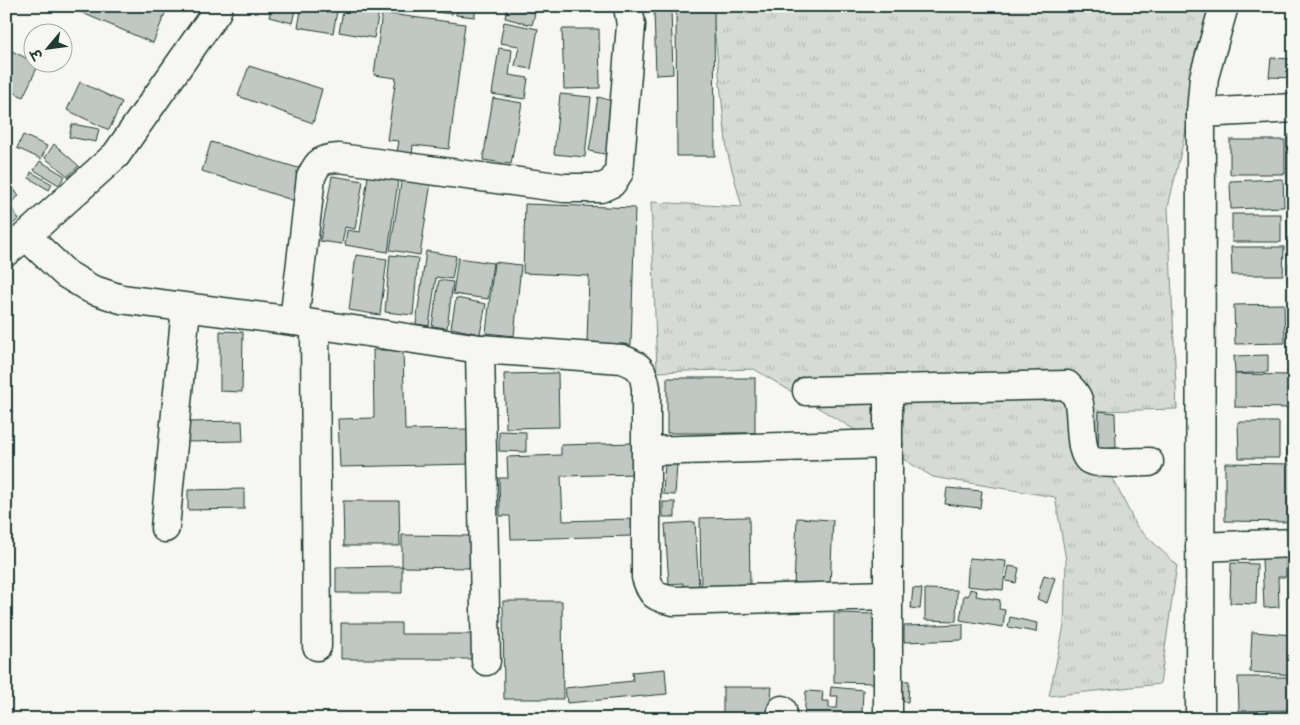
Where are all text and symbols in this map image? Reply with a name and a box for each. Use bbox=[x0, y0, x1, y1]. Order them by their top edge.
north arrow bbox=[22, 22, 72, 72]
text: उ bbox=[27, 44, 49, 64]

